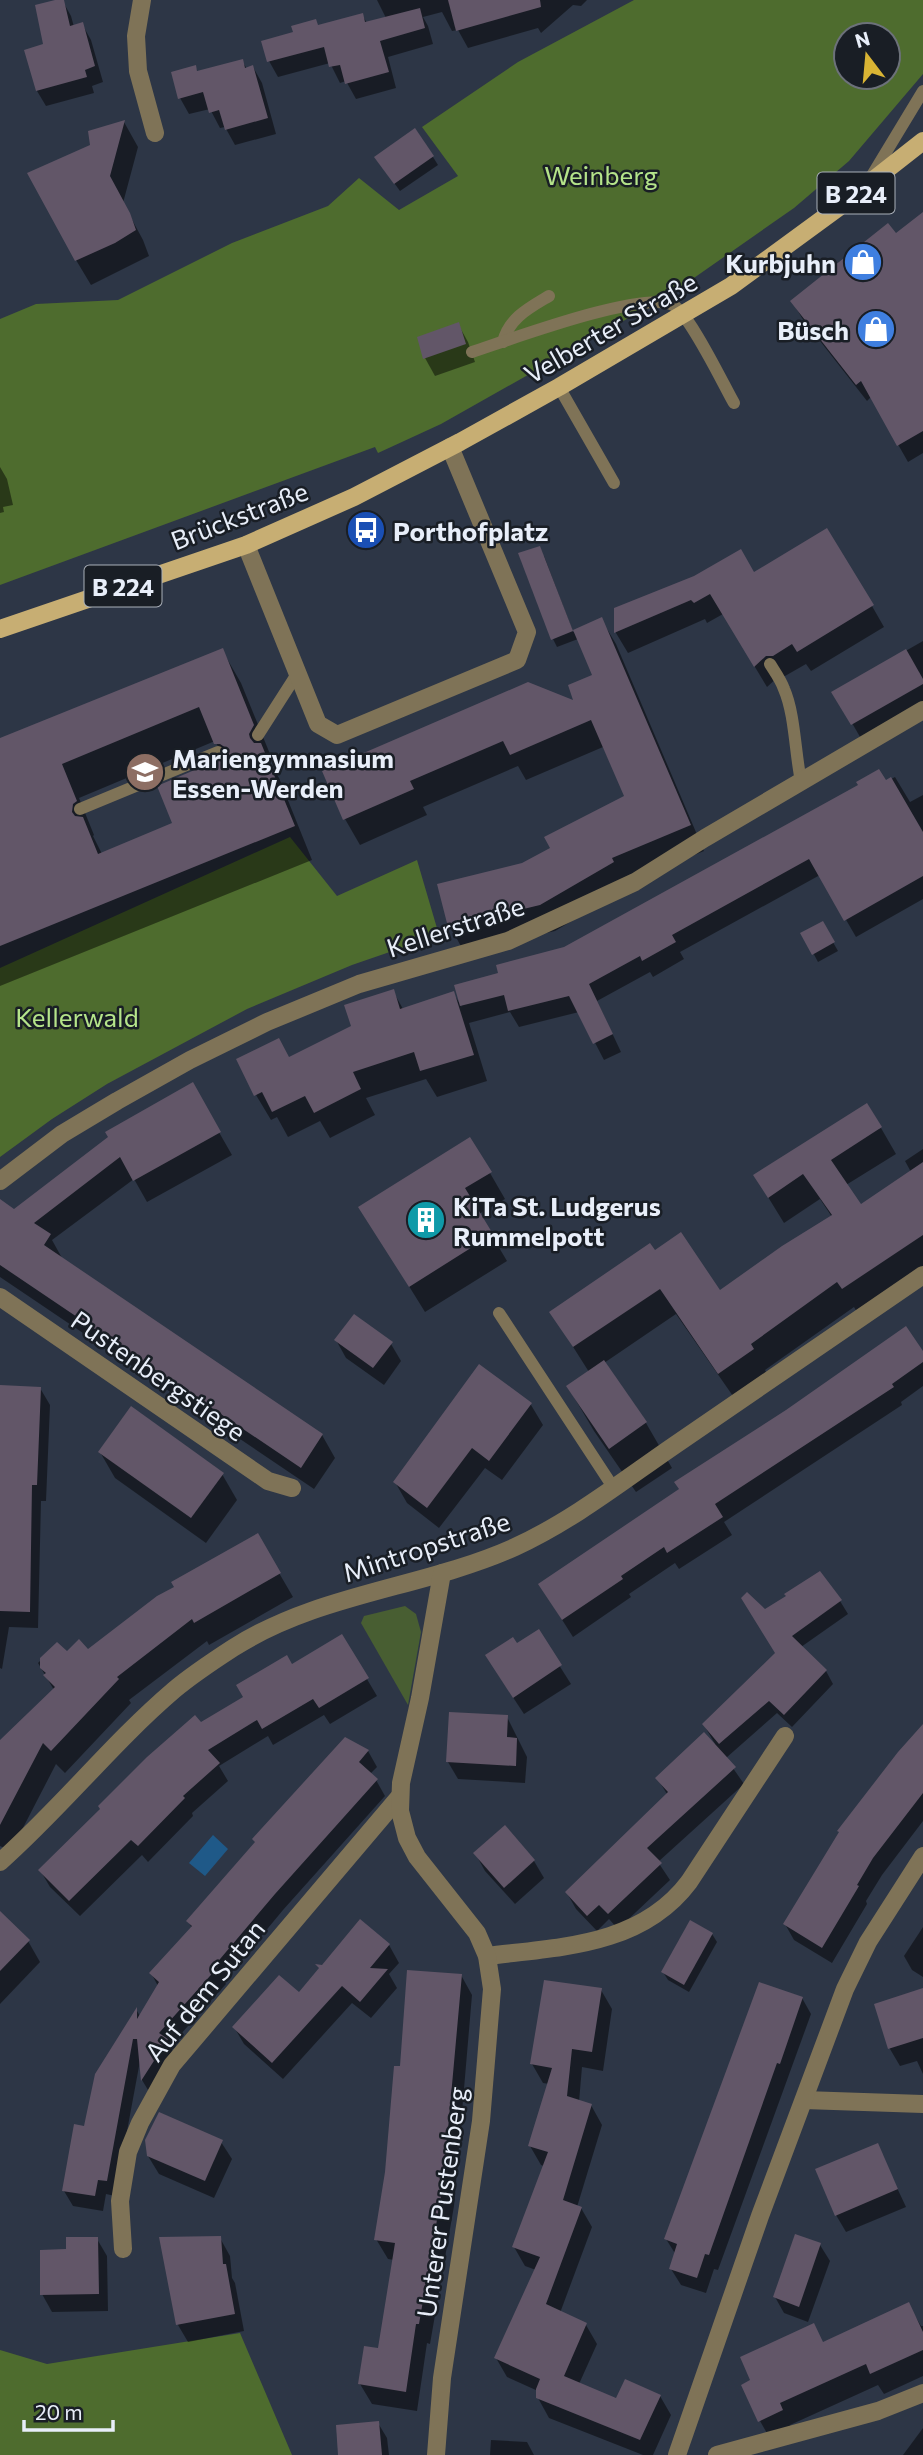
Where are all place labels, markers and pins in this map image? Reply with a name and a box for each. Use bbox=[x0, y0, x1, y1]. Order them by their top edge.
shop icon: Kurbjuhn bbox=[842, 241, 884, 283]
place label: Kurbjuhn bbox=[725, 247, 836, 278]
shop icon: Büsch bbox=[855, 308, 897, 350]
place label: Büsch bbox=[777, 314, 849, 345]
bus stop icon: Porthofplatz bbox=[345, 509, 387, 551]
place label: Porthofplatz bbox=[393, 515, 548, 546]
place label: Mariengymnasium Essen-Werden bbox=[172, 742, 394, 803]
school or university icon: Mariengymnasium Essen-Werden bbox=[124, 751, 166, 793]
place label: KiTa St. Ludgerus Rummelpott bbox=[453, 1190, 661, 1251]
building icon: KiTa St. Ludgerus Rummelpott bbox=[405, 1199, 447, 1241]

